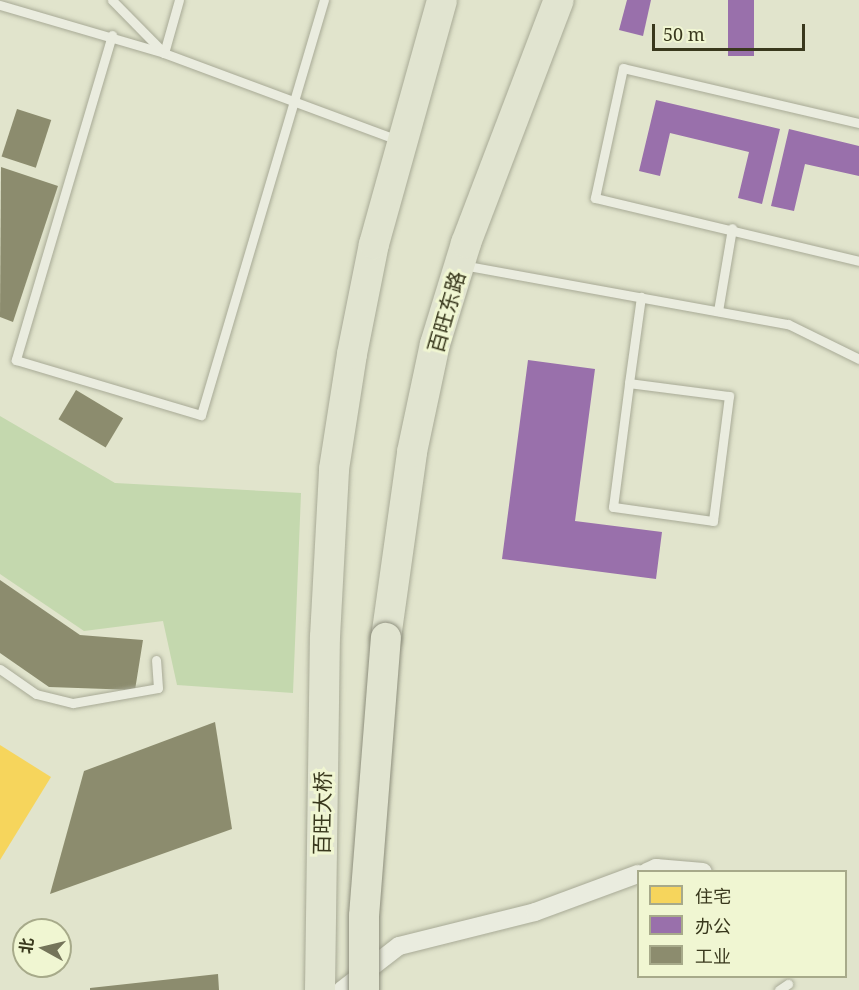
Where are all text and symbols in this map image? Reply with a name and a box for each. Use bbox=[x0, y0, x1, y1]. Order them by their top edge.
scale bar bbox=[655, 12, 808, 50]
text: 50 m bbox=[663, 22, 705, 46]
street label: 百旺东路 bbox=[422, 268, 470, 356]
street label: 百旺大桥 bbox=[309, 771, 335, 855]
legend bbox=[637, 870, 847, 978]
text: 住宅 bbox=[695, 884, 731, 908]
text: 办公 bbox=[695, 914, 731, 938]
north arrow bbox=[12, 918, 72, 978]
text: 北 bbox=[14, 936, 38, 955]
text: 工业 bbox=[695, 944, 731, 968]

